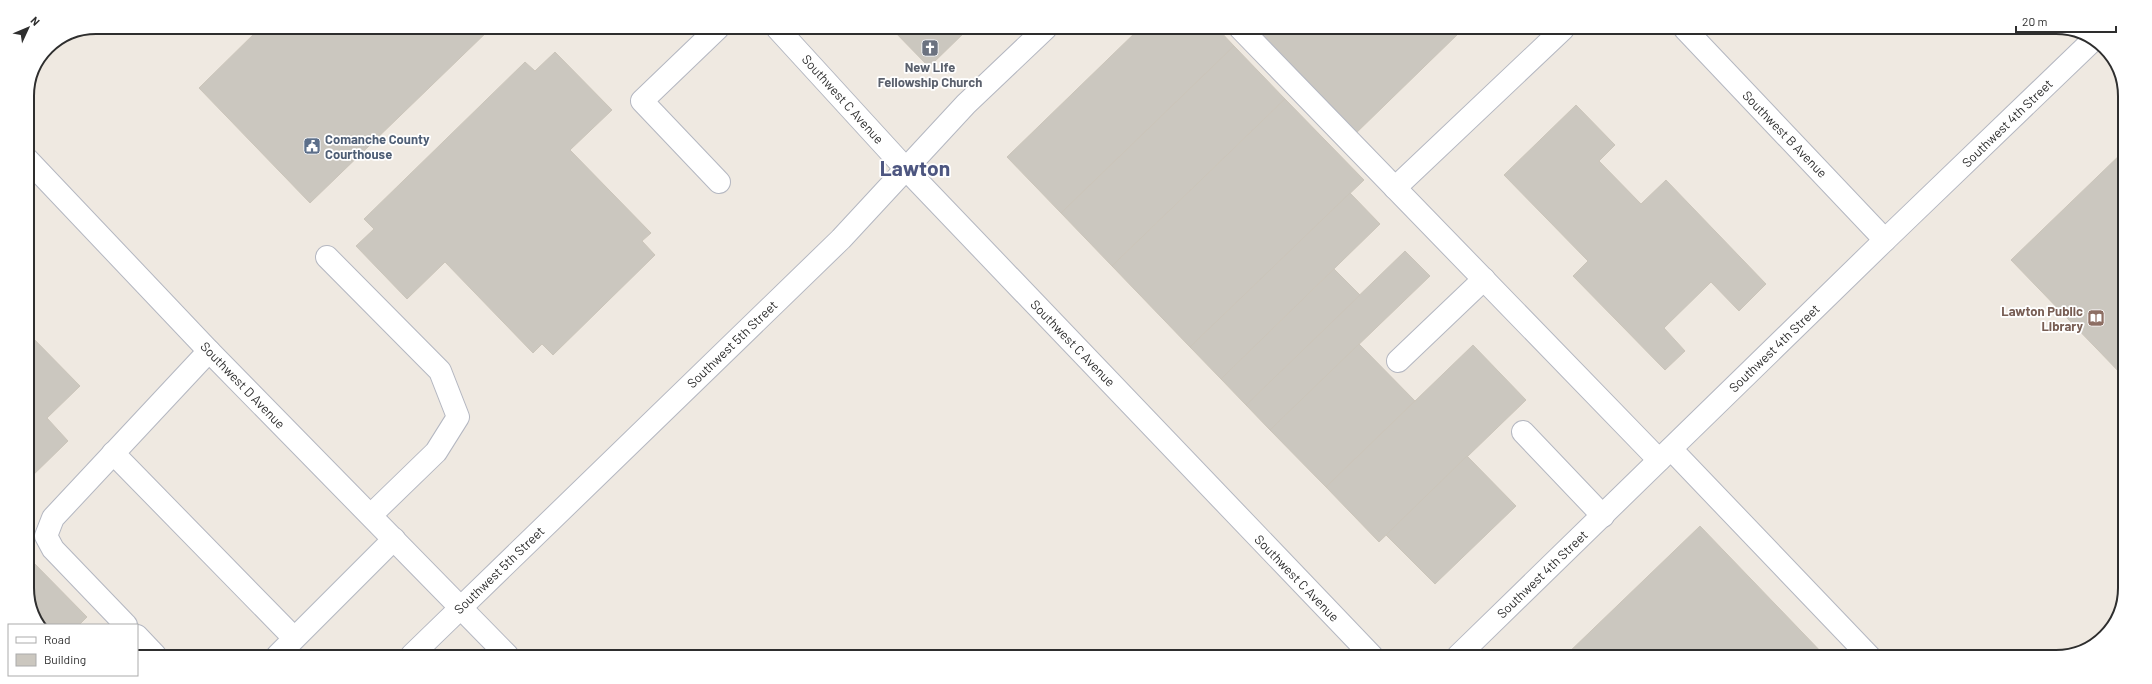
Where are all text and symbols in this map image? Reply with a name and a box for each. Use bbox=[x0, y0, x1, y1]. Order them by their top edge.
north arrow bbox=[8, 8, 48, 48]
scale bar bbox=[2016, 8, 2116, 34]
text: N bbox=[28, 14, 43, 28]
text: 20 m bbox=[2022, 14, 2048, 28]
church icon: New Life Fellowship Church bbox=[920, 38, 940, 58]
street label: Southwest C Avenue bbox=[799, 51, 887, 147]
place label: New Life Fellowship Church bbox=[878, 59, 982, 90]
street label: Southwest 4th Street bbox=[1958, 76, 2056, 170]
street label: Southwest B Avenue bbox=[1739, 87, 1831, 181]
place label: Comanche County Courthouse bbox=[325, 131, 430, 162]
public building icon: Comanche County Courthouse bbox=[302, 136, 322, 156]
district label: Lawton bbox=[880, 155, 950, 180]
street label: Southwest C Avenue bbox=[1027, 296, 1119, 390]
street label: Southwest 5th Street bbox=[684, 297, 780, 391]
street label: Southwest 4th Street bbox=[1725, 301, 1823, 395]
place label: Lawton Public Library bbox=[2001, 303, 2083, 334]
library icon: Lawton Public Library bbox=[2086, 308, 2106, 328]
street label: Southwest D Avenue bbox=[197, 338, 289, 432]
street label: Southwest 5th Street bbox=[451, 523, 547, 617]
street label: Southwest 4th Street bbox=[1493, 527, 1591, 621]
street label: Southwest C Avenue bbox=[1251, 531, 1343, 625]
legend bbox=[8, 624, 138, 676]
text: Road bbox=[44, 632, 71, 646]
text: Building bbox=[44, 652, 86, 666]

